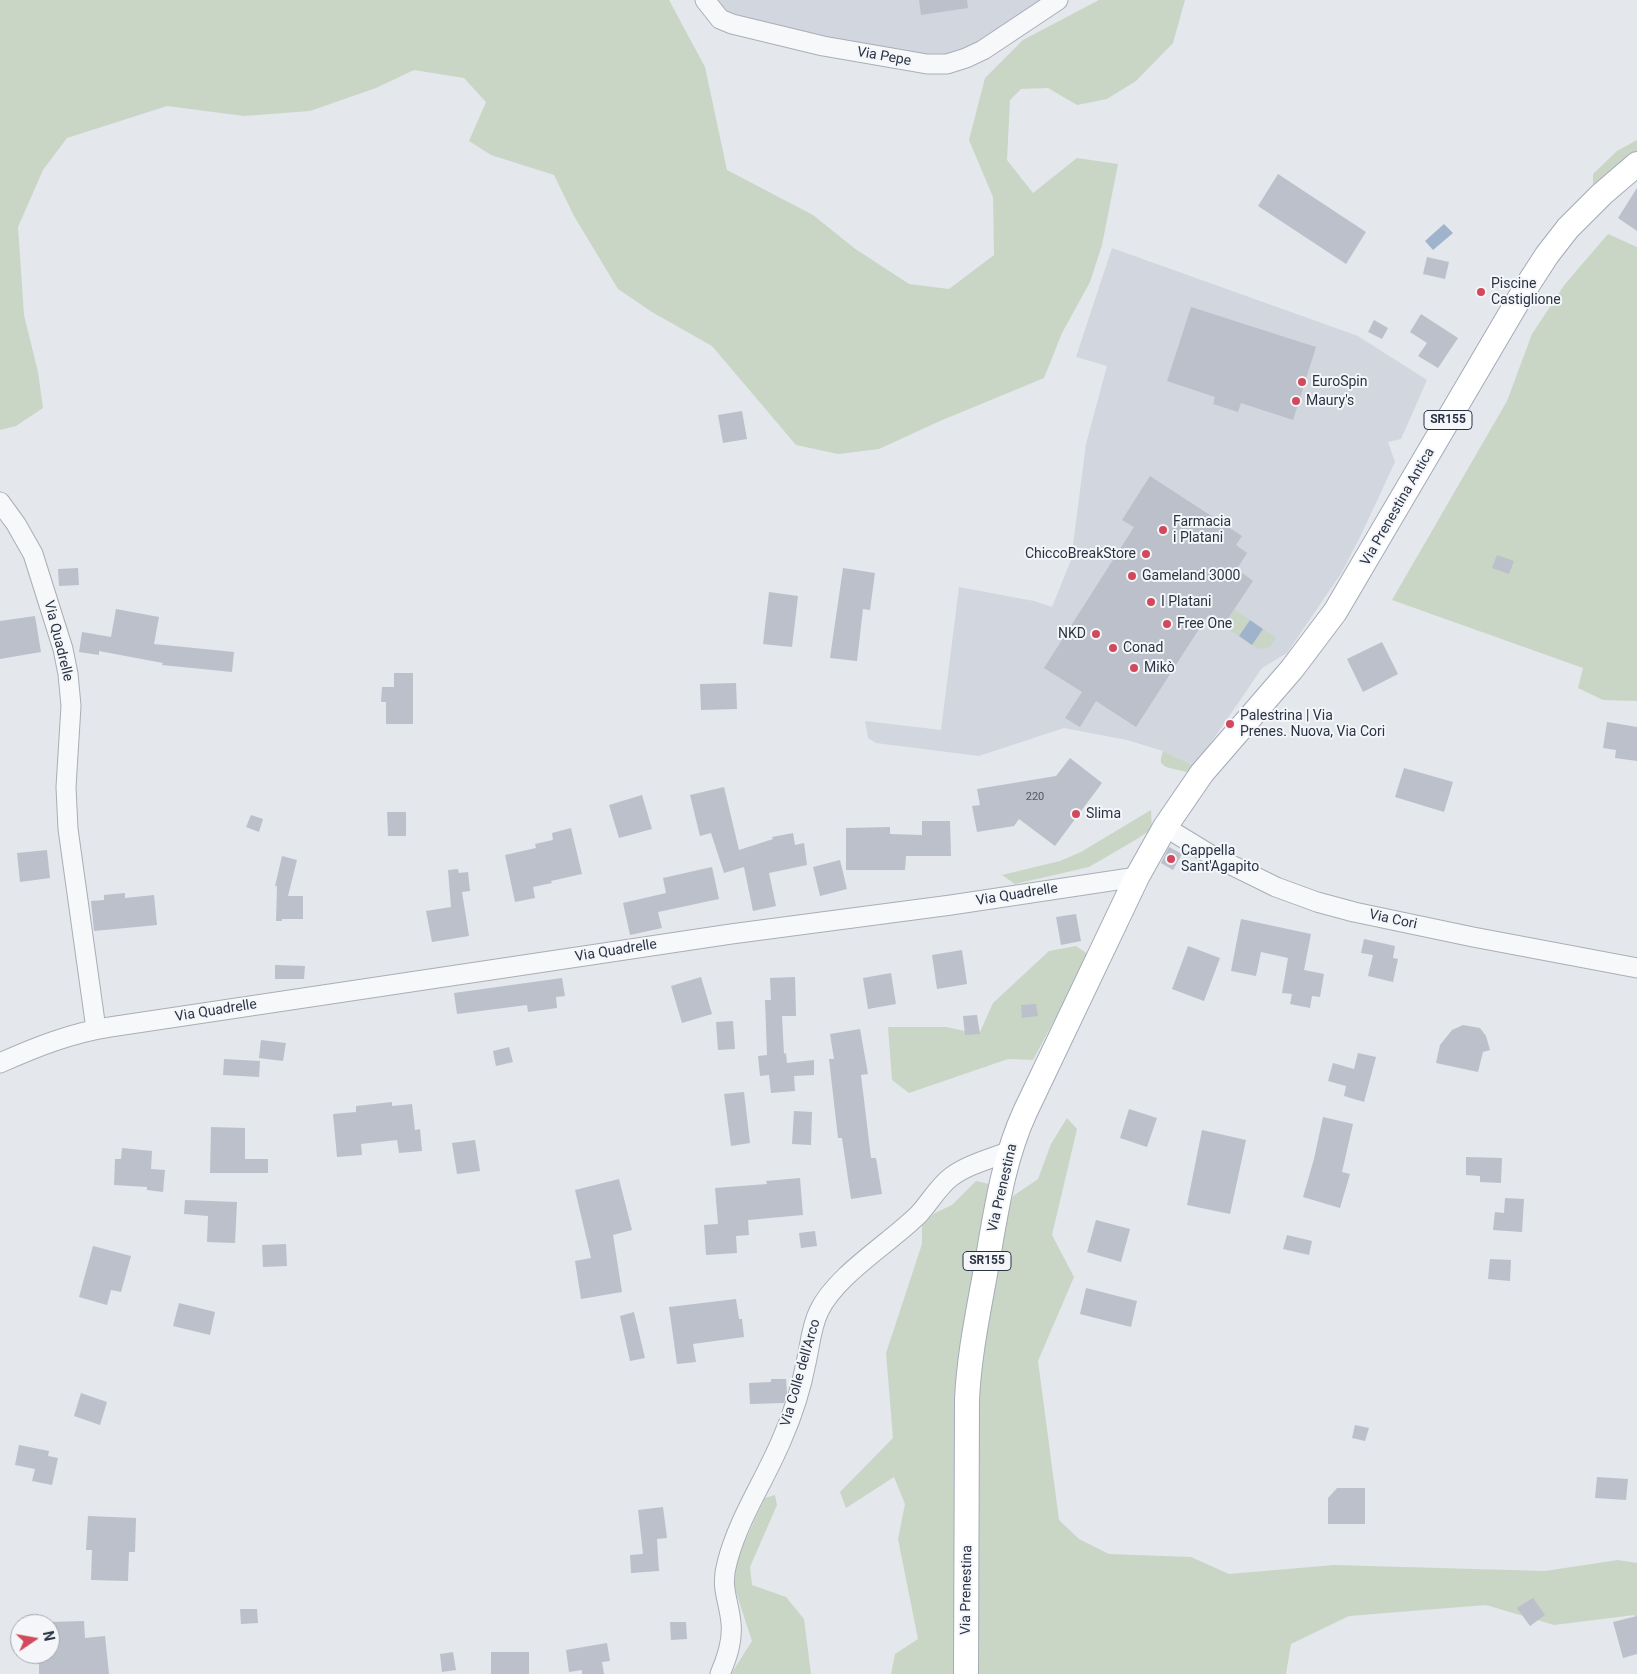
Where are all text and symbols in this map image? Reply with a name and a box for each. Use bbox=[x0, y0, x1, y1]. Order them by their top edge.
street label: Via Pepe bbox=[856, 44, 912, 70]
place label: Piscine Castiglione bbox=[1491, 276, 1561, 308]
marker: Piscine Castiglione bbox=[1475, 286, 1487, 298]
place label: EuroSpin bbox=[1312, 374, 1367, 390]
marker: EuroSpin bbox=[1296, 376, 1308, 388]
place label: Maury's bbox=[1306, 393, 1354, 409]
marker: Maury's bbox=[1290, 395, 1302, 407]
road number: SR155 bbox=[1424, 410, 1472, 430]
street label: Via Prenestina Antica bbox=[1357, 445, 1439, 569]
place label: Farmacia i Platani bbox=[1173, 514, 1231, 546]
marker: Farmacia i Platani bbox=[1157, 524, 1169, 536]
place label: ChiccoBreakStore bbox=[1025, 546, 1136, 562]
marker: ChiccoBreakStore bbox=[1140, 548, 1152, 560]
place label: Gameland 3000 bbox=[1142, 568, 1240, 584]
marker: Gameland 3000 bbox=[1126, 570, 1138, 582]
place label: I Platani bbox=[1161, 594, 1211, 610]
marker: I Platani bbox=[1145, 596, 1157, 608]
street label: Via Quadrelle bbox=[40, 599, 76, 683]
place label: Free One bbox=[1177, 616, 1232, 632]
marker: Free One bbox=[1161, 618, 1173, 630]
place label: NKD bbox=[1058, 626, 1086, 642]
marker: NKD bbox=[1090, 628, 1102, 640]
place label: Conad bbox=[1123, 640, 1163, 656]
marker: Conad bbox=[1107, 642, 1119, 654]
place label: Mikò bbox=[1144, 660, 1175, 676]
marker: Mikò bbox=[1128, 662, 1140, 674]
place label: Palestrina | Via Prenes. Nuova, Via Cori bbox=[1240, 708, 1385, 740]
marker: Palestrina | Via Prenes. Nuova, Via Cori bbox=[1224, 718, 1236, 730]
house number: 220 bbox=[1026, 790, 1044, 804]
place label: Slima bbox=[1086, 806, 1121, 822]
marker: Slima bbox=[1070, 808, 1082, 820]
place label: Cappella Sant'Agapito bbox=[1181, 843, 1259, 876]
marker: Cappella Sant'Agapito bbox=[1165, 853, 1177, 865]
street label: Via Quadrelle bbox=[975, 880, 1059, 910]
street label: Via Cori bbox=[1367, 907, 1419, 933]
street label: Via Quadrelle bbox=[574, 936, 658, 966]
street label: Via Quadrelle bbox=[174, 996, 258, 1026]
street label: Via Prenestina bbox=[985, 1142, 1021, 1234]
road number: SR155 bbox=[963, 1252, 1011, 1270]
street label: Via Colle dell'Arco bbox=[778, 1317, 824, 1429]
street label: Via Prenestina bbox=[958, 1545, 976, 1635]
north arrow bbox=[10, 1614, 60, 1664]
text: N bbox=[40, 1630, 58, 1643]

